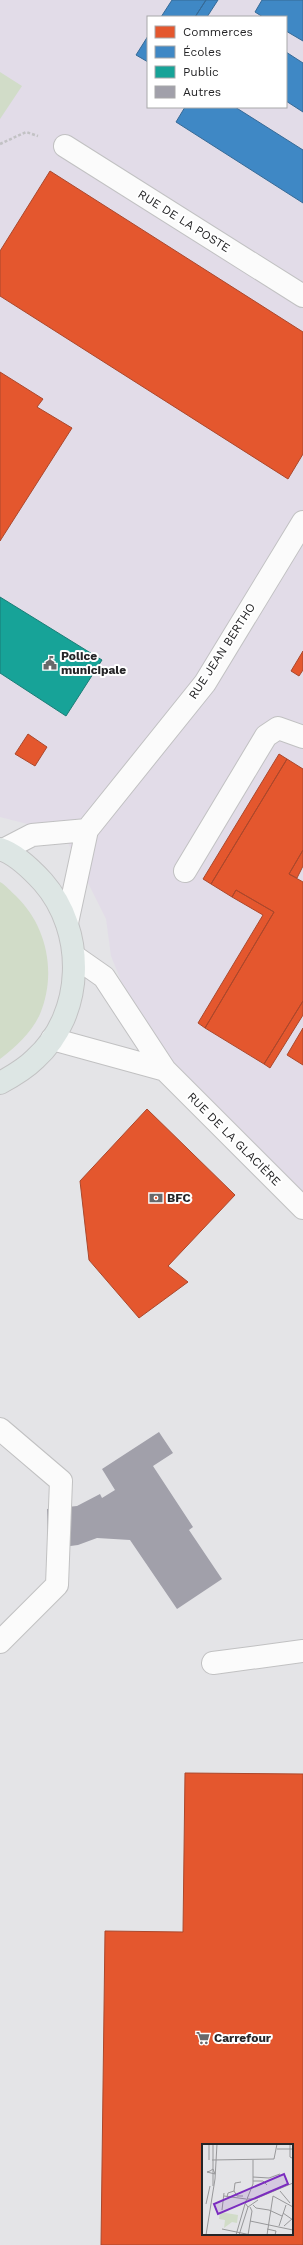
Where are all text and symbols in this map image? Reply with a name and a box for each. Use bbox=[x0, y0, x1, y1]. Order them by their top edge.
legend bbox=[147, 16, 287, 108]
text: Commerces bbox=[183, 25, 253, 39]
text: Écoles bbox=[183, 45, 221, 59]
text: Public bbox=[183, 65, 219, 79]
text: Autres bbox=[183, 85, 221, 99]
street label: RUE DE LA POSTE bbox=[135, 187, 233, 255]
street label: RUE JEAN BERTHO bbox=[186, 600, 258, 702]
place label: Police municipale bbox=[61, 649, 126, 677]
public building icon: Police municipale bbox=[42, 655, 58, 671]
street label: RUE DE LA GLACIÈRE bbox=[185, 1090, 284, 1189]
bank icon: BFC bbox=[148, 1190, 164, 1206]
place label: BFC bbox=[167, 1191, 191, 1205]
supermarket icon: Carrefour bbox=[195, 2030, 211, 2046]
place label: Carrefour bbox=[214, 2031, 272, 2045]
inset map bbox=[202, 2144, 293, 2235]

